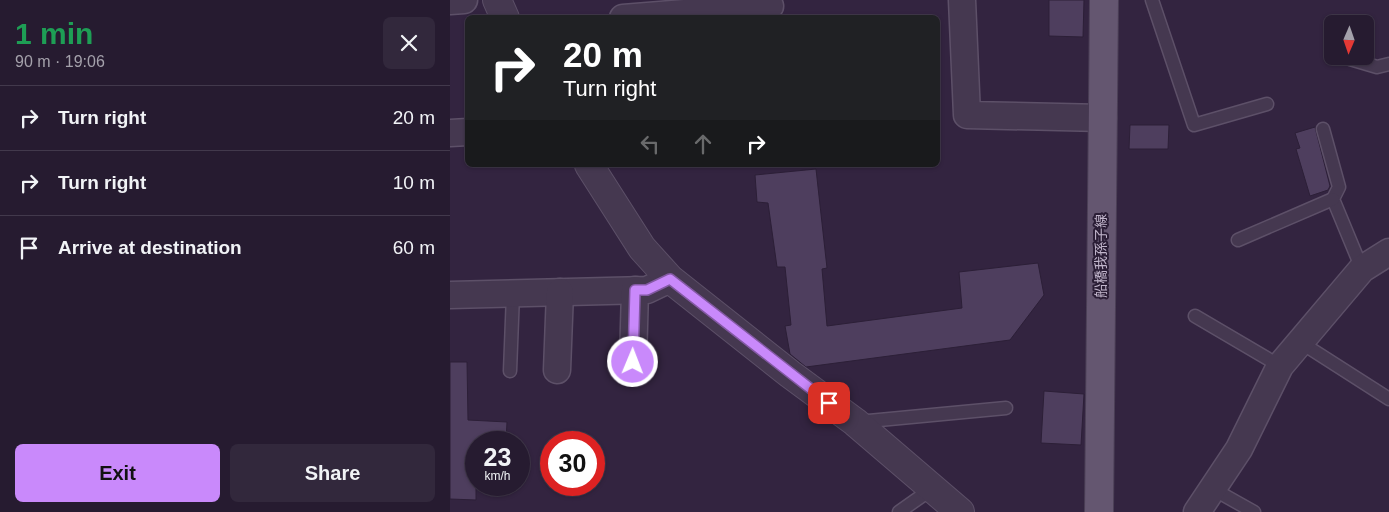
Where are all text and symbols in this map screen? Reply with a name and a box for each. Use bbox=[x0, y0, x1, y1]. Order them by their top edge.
north arrow bbox=[1324, 15, 1374, 65]
map controls bbox=[1324, 15, 1374, 65]
text: 1 min bbox=[15, 17, 93, 50]
button: close bbox=[383, 17, 435, 69]
icon: right bbox=[480, 35, 545, 100]
text: 20 m bbox=[563, 35, 643, 74]
text: 90 m · 19:06 bbox=[15, 53, 105, 70]
text: Turn right bbox=[563, 76, 656, 101]
icon: right bbox=[15, 104, 43, 132]
text: Turn right bbox=[58, 107, 146, 128]
text: 20 m bbox=[393, 107, 435, 128]
icon: left bbox=[636, 130, 664, 158]
icon: ahead bbox=[689, 130, 717, 158]
icon: right bbox=[742, 130, 770, 158]
icon: right bbox=[15, 169, 43, 197]
text: Turn right bbox=[58, 172, 146, 193]
text: 10 m bbox=[393, 172, 435, 193]
street label: 船橋我孫子線 bbox=[1093, 214, 1109, 298]
icon: arrive bbox=[15, 234, 43, 262]
text: Arrive at destination bbox=[58, 237, 242, 258]
text: 60 m bbox=[393, 237, 435, 258]
position arrow bbox=[606, 335, 658, 387]
pin bbox=[808, 382, 850, 424]
icon: arrive bbox=[815, 389, 843, 417]
speed limit sign: 30 bbox=[540, 431, 605, 496]
text: 23 bbox=[484, 443, 511, 471]
button: Exit bbox=[15, 444, 220, 502]
button: Share bbox=[230, 444, 435, 502]
text: km/h bbox=[484, 469, 511, 483]

